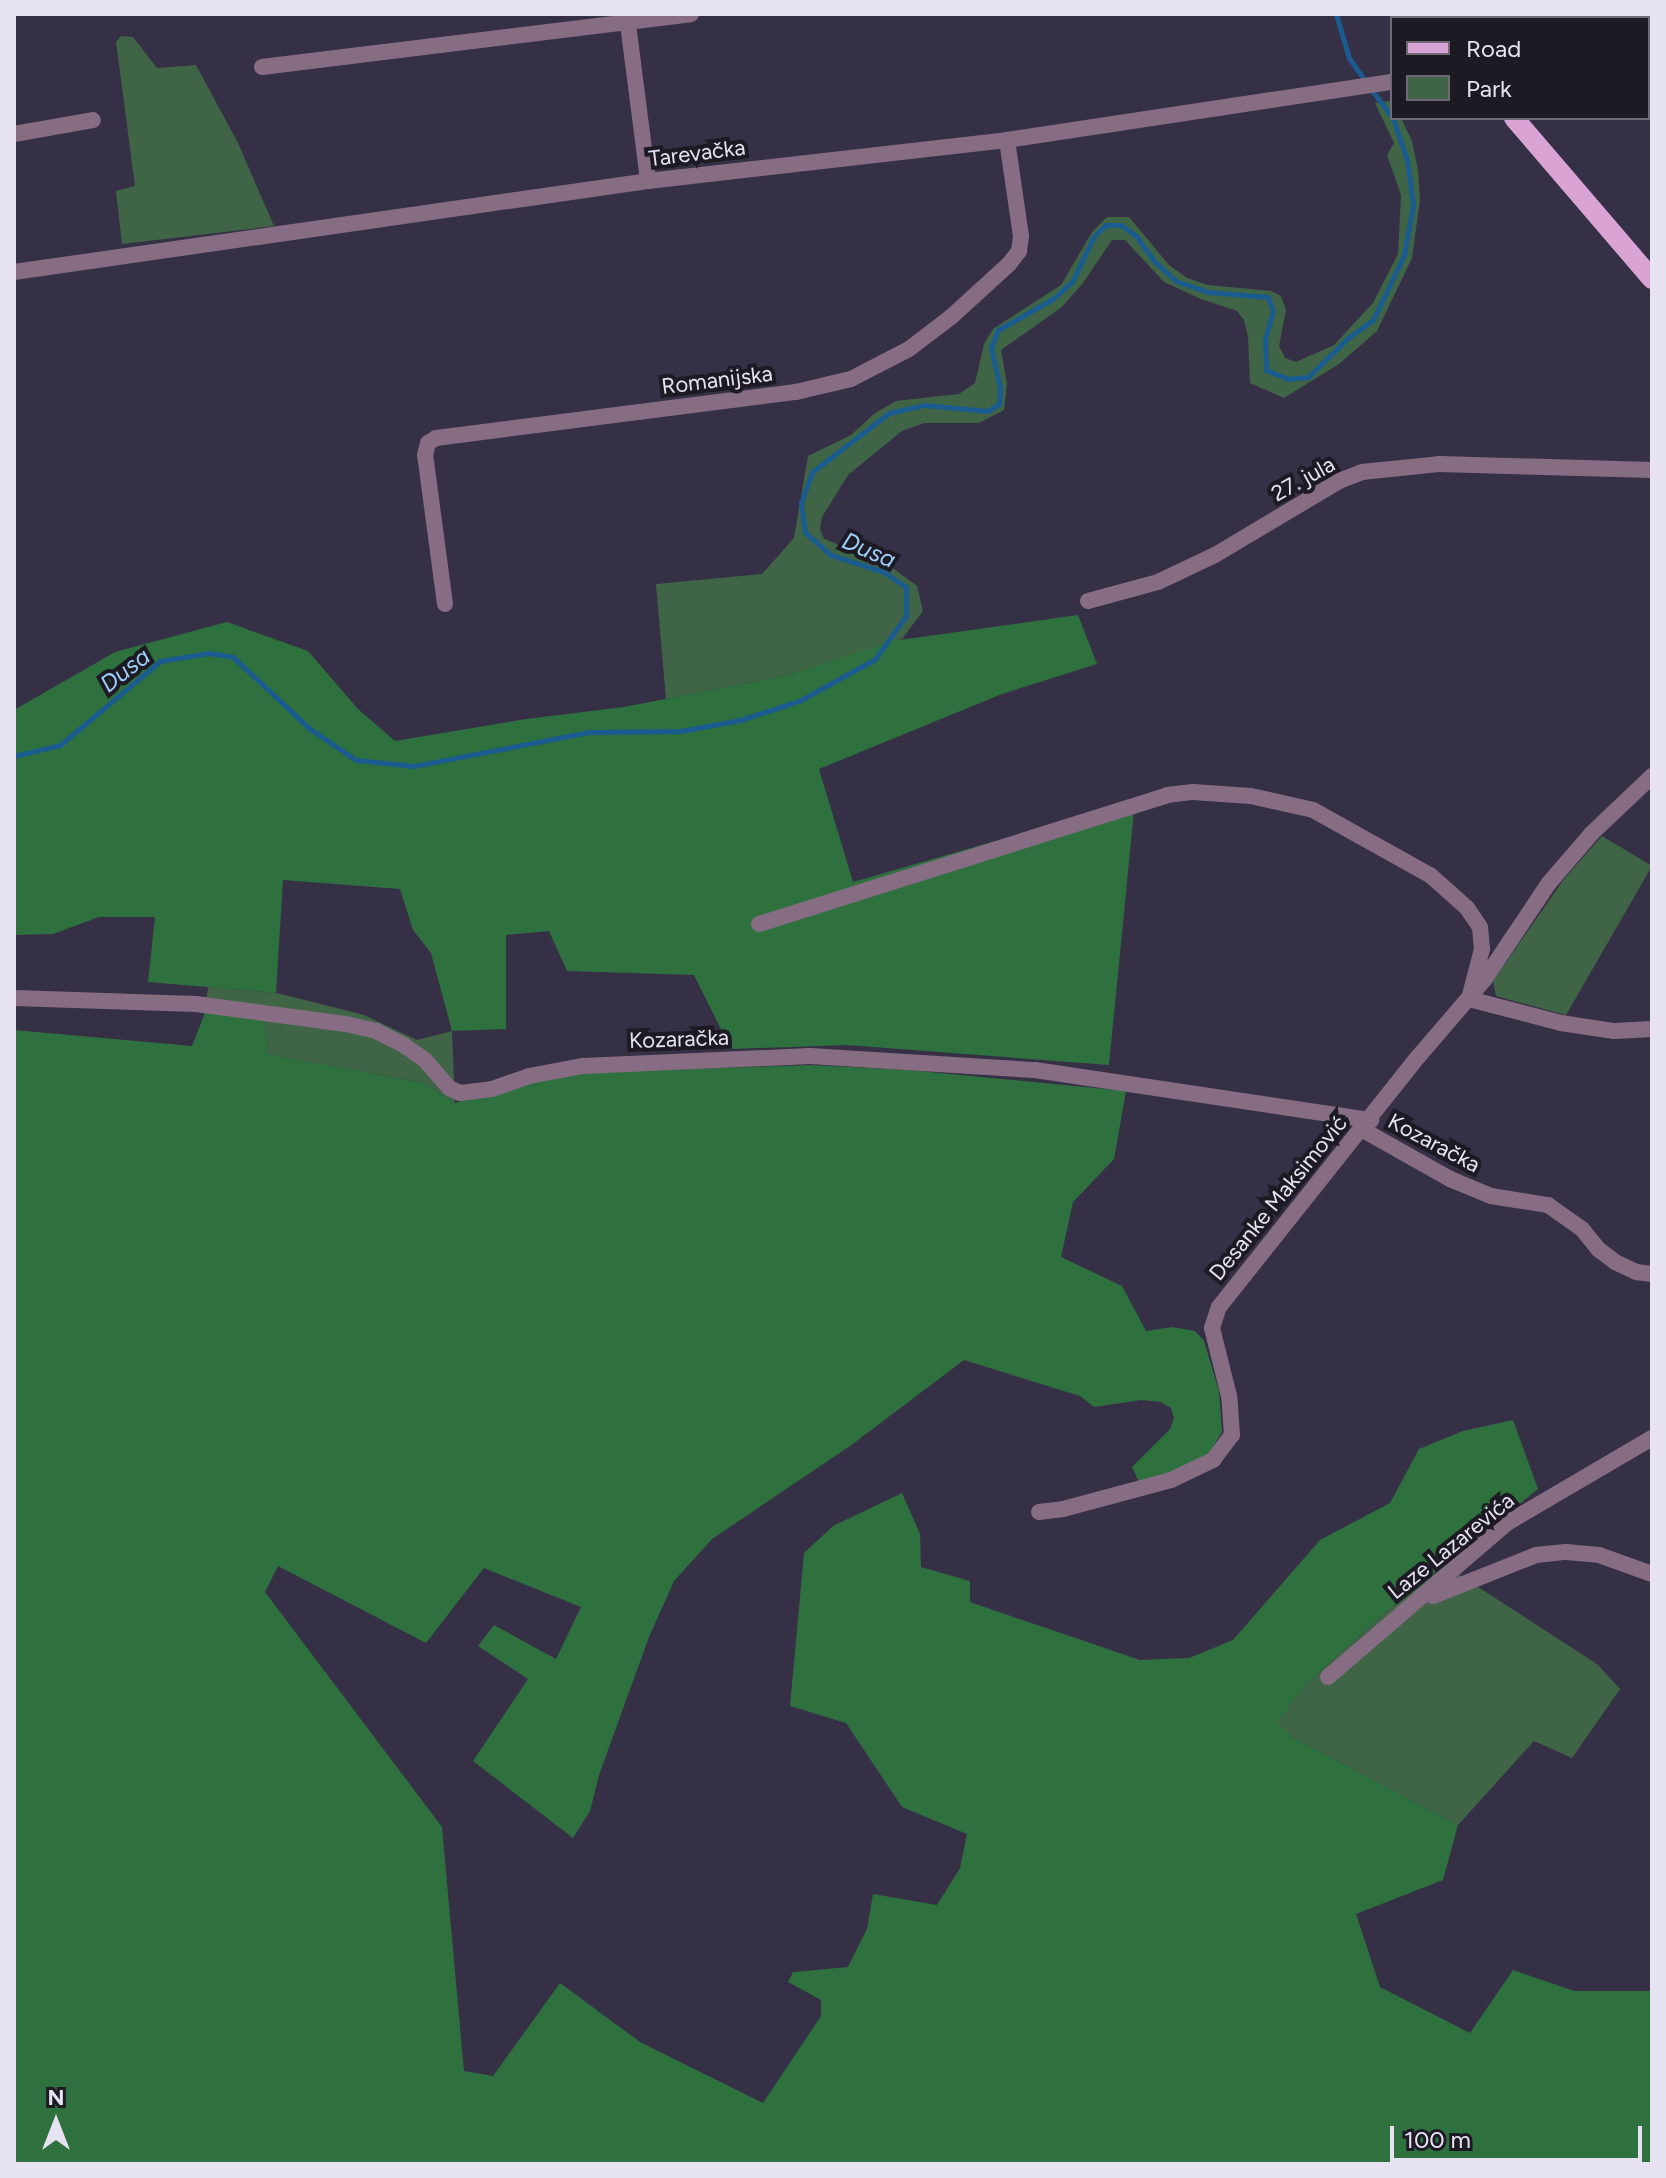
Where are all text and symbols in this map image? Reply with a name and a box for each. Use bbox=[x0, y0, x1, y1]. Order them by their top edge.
legend bbox=[1390, 16, 1650, 120]
text: Road bbox=[1466, 34, 1521, 63]
text: Park bbox=[1466, 74, 1512, 103]
street label: Tarevačka bbox=[647, 134, 747, 172]
street label: Romanijska bbox=[660, 360, 774, 400]
street label: 27. jula bbox=[1267, 451, 1339, 507]
water label: Dusa bbox=[838, 526, 900, 574]
water label: Dusa bbox=[94, 642, 156, 698]
street label: Kozaračka bbox=[628, 1024, 730, 1054]
street label: Kozaračka bbox=[1384, 1108, 1484, 1178]
street label: Desanke Maksimović bbox=[1203, 1110, 1353, 1286]
street label: Laze Lazarevića bbox=[1383, 1487, 1519, 1605]
north arrow bbox=[16, 2082, 96, 2162]
text: N bbox=[47, 2084, 65, 2111]
scale bar bbox=[1394, 2110, 1646, 2160]
text: 100 m bbox=[1404, 2125, 1471, 2154]

